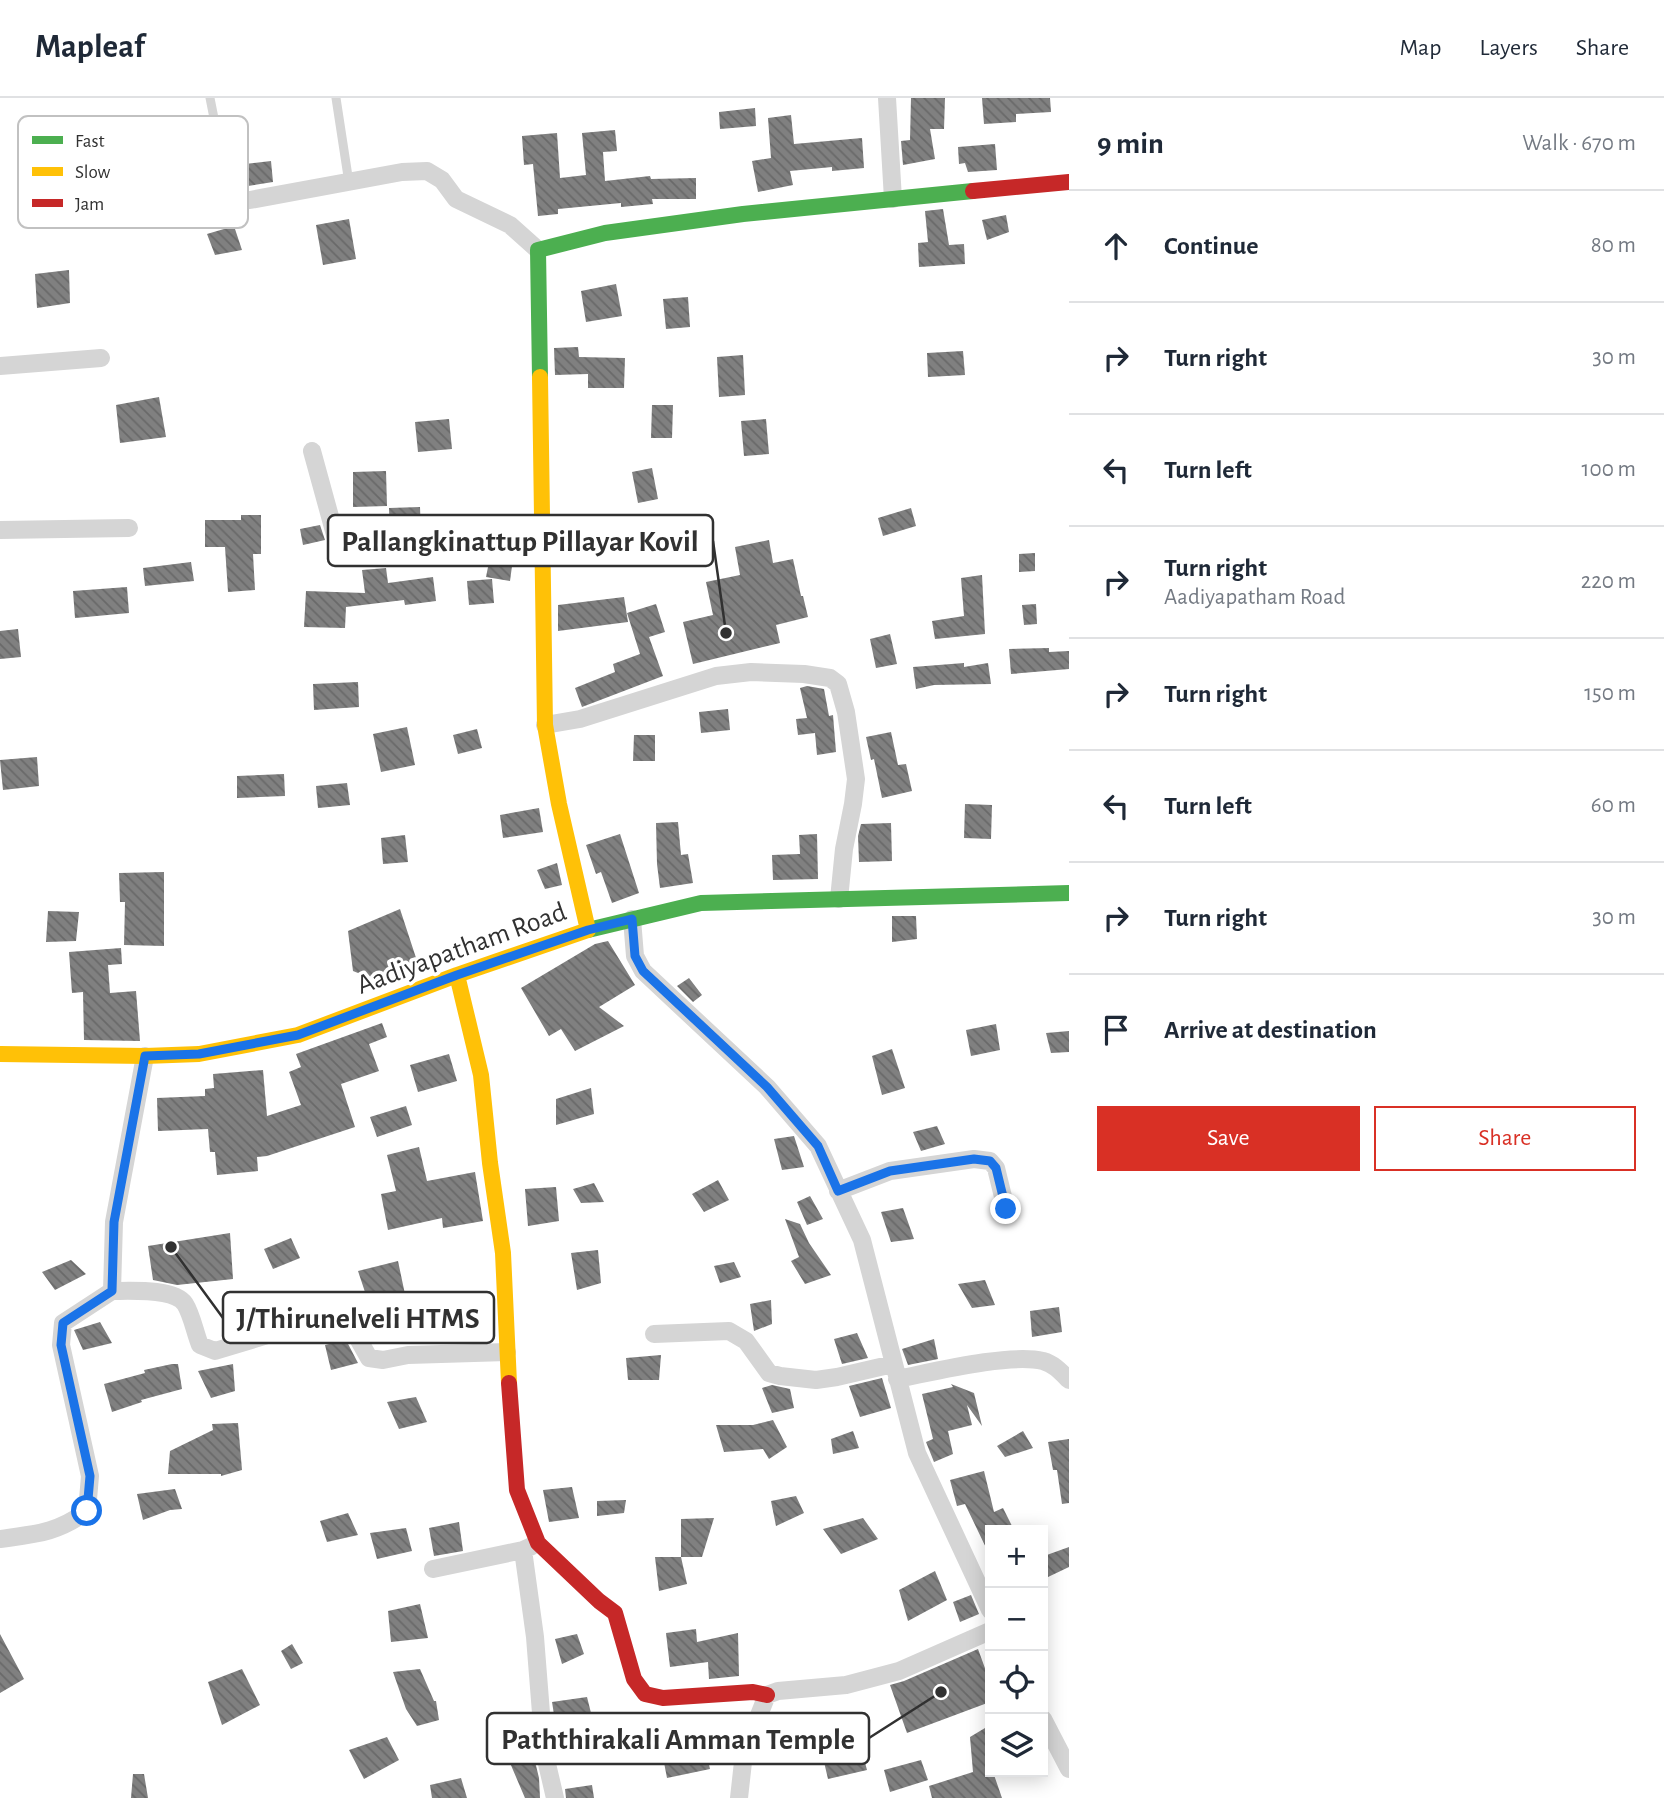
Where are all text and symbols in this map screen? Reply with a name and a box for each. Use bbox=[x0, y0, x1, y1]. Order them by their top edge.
text: Mapleaf bbox=[35, 31, 145, 64]
text: Map bbox=[1399, 36, 1441, 60]
text: Layers bbox=[1479, 36, 1538, 60]
text: Share bbox=[1576, 36, 1629, 60]
legend bbox=[18, 116, 248, 228]
text: 9 min bbox=[1097, 129, 1164, 159]
text: Fast bbox=[75, 132, 105, 151]
text: Walk · 670 m bbox=[1522, 132, 1636, 155]
text: Slow bbox=[75, 163, 111, 182]
text: Jam bbox=[75, 195, 104, 214]
icon: ahead bbox=[1097, 227, 1135, 265]
text: Continue bbox=[1164, 233, 1259, 259]
text: 80 m bbox=[1591, 234, 1636, 257]
icon: right bbox=[1097, 339, 1135, 377]
text: Turn right bbox=[1164, 345, 1267, 371]
text: 30 m bbox=[1592, 346, 1636, 369]
icon: left bbox=[1097, 451, 1135, 489]
text: Turn left bbox=[1164, 457, 1252, 483]
text: 100 m bbox=[1582, 458, 1636, 481]
callout: Pallangkinattup Pillayar Kovil bbox=[328, 515, 713, 566]
text: Pallangkinattup Pillayar Kovil bbox=[341, 527, 699, 557]
text: Turn right bbox=[1164, 555, 1267, 581]
icon: right bbox=[1097, 563, 1135, 601]
text: 220 m bbox=[1581, 570, 1636, 593]
text: Aadiyapatham Road bbox=[1164, 586, 1345, 609]
icon: right bbox=[1097, 675, 1135, 713]
text: Turn right bbox=[1164, 681, 1267, 707]
text: 150 m bbox=[1584, 682, 1636, 705]
icon: left bbox=[1097, 787, 1135, 825]
text: Turn left bbox=[1164, 793, 1252, 819]
text: 60 m bbox=[1591, 794, 1636, 817]
street label: Aadiyapatham Road bbox=[353, 898, 570, 1000]
icon: right bbox=[1097, 899, 1135, 937]
text: Turn right bbox=[1164, 905, 1267, 931]
text: 30 m bbox=[1592, 906, 1636, 929]
icon: arrive bbox=[1097, 1011, 1135, 1049]
text: Arrive at destination bbox=[1164, 1017, 1377, 1043]
button: Save bbox=[1097, 1106, 1360, 1171]
button: Share bbox=[1374, 1106, 1636, 1171]
route end bbox=[990, 1193, 1021, 1224]
callout: J/Thirunelveli HTMS bbox=[223, 1292, 494, 1343]
text: J/Thirunelveli HTMS bbox=[236, 1304, 480, 1334]
route start bbox=[71, 1495, 102, 1526]
map controls bbox=[985, 1525, 1048, 1777]
button: + bbox=[985, 1525, 1048, 1588]
button: − bbox=[985, 1588, 1048, 1651]
button: locate bbox=[985, 1651, 1048, 1714]
callout: Paththirakali Amman Temple bbox=[487, 1713, 869, 1764]
button: layers bbox=[985, 1714, 1048, 1777]
text: Paththirakali Amman Temple bbox=[501, 1725, 855, 1755]

